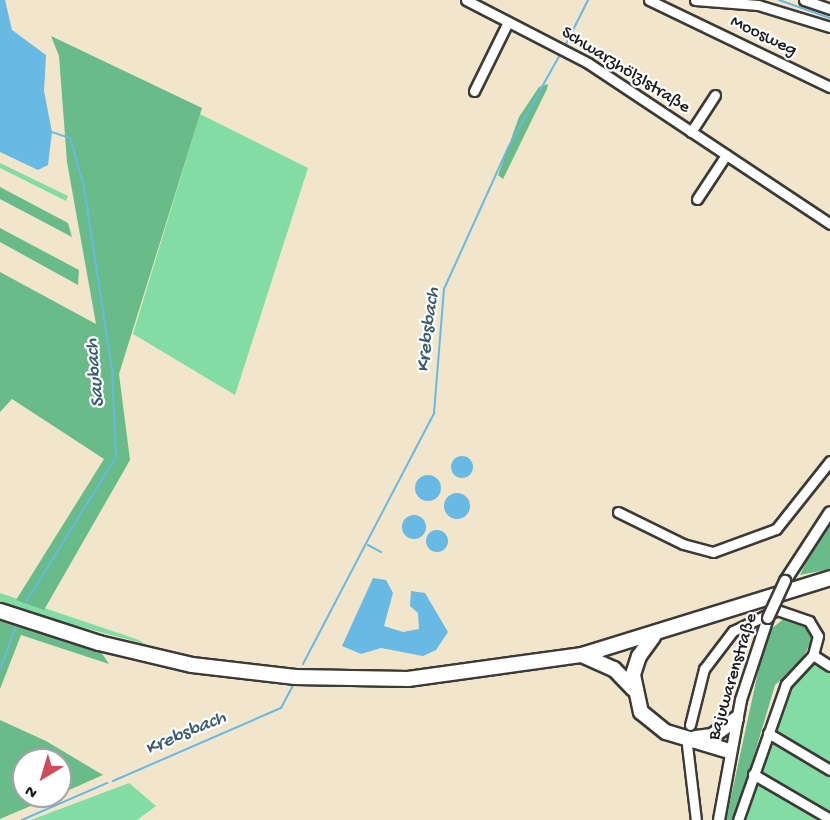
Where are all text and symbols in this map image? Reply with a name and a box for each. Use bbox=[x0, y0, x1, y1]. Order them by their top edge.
street label: Moosweg bbox=[726, 12, 800, 62]
street label: Schwarzhölzlstraße bbox=[557, 23, 693, 119]
water label: Krebsbach bbox=[412, 286, 446, 374]
water label: Saubach bbox=[80, 337, 112, 409]
street label: Bajuwarenstraße bbox=[704, 611, 764, 743]
water label: Krebsbach bbox=[142, 706, 230, 762]
north arrow bbox=[12, 748, 72, 808]
text: N bbox=[22, 780, 42, 802]

